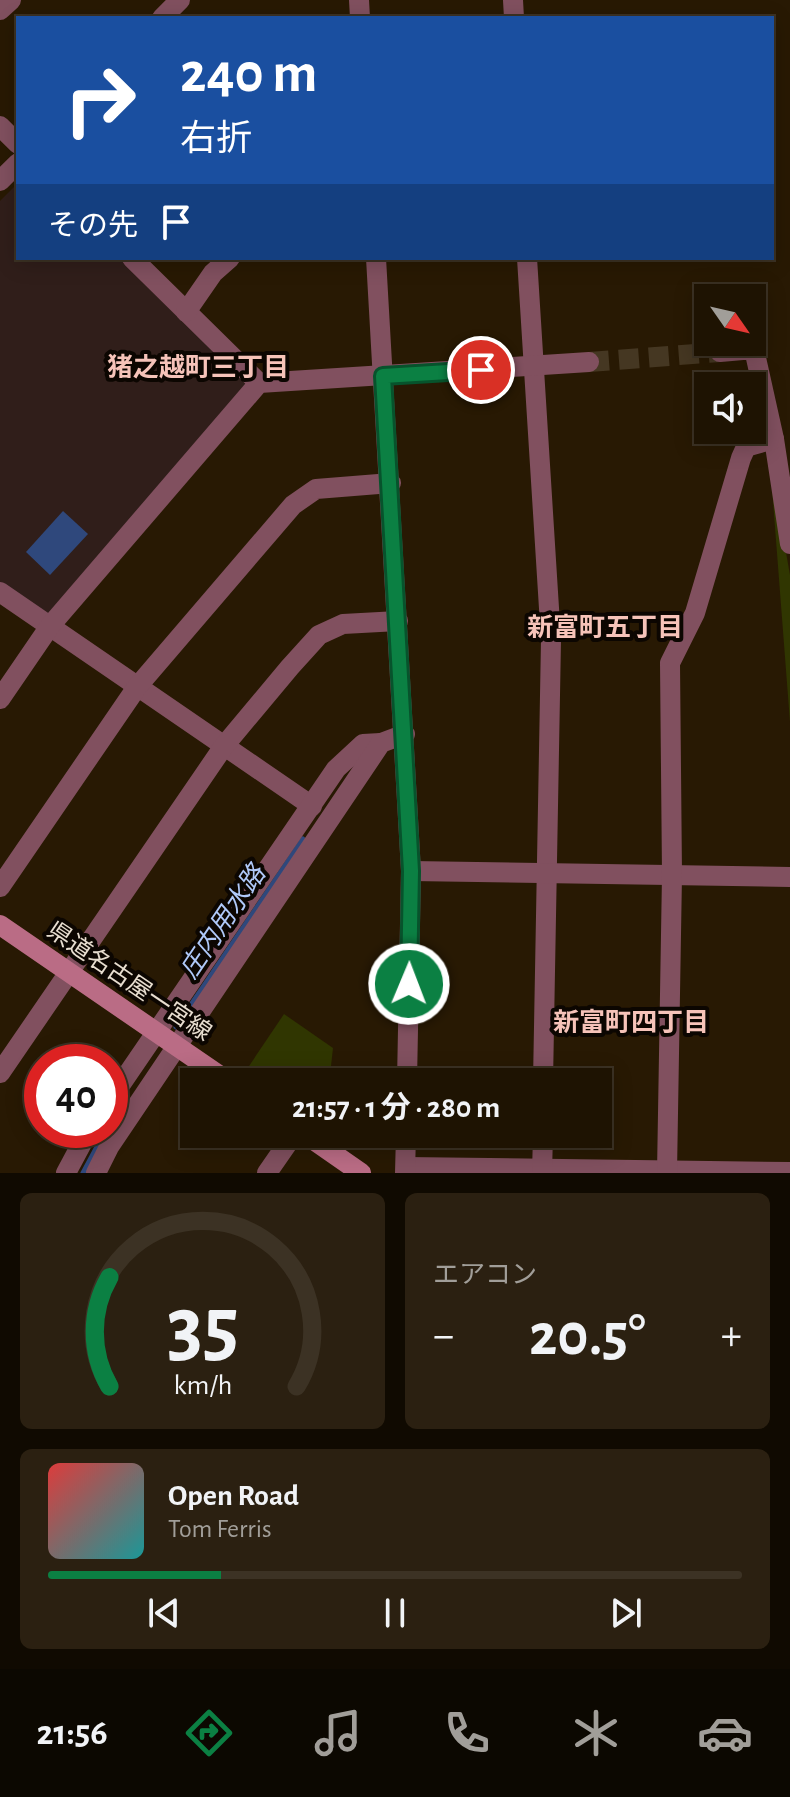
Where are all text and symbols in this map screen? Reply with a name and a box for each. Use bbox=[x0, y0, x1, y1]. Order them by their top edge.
text: 240 m bbox=[180, 46, 317, 102]
icon: right bbox=[48, 48, 152, 152]
text: 右折 bbox=[180, 121, 252, 157]
icon: arrive bbox=[154, 200, 198, 244]
text: その先 bbox=[48, 211, 138, 241]
north arrow bbox=[694, 284, 766, 356]
map controls bbox=[694, 284, 766, 444]
pin bbox=[447, 336, 515, 404]
icon: arrive bbox=[459, 348, 503, 392]
district label: 猪之越町三丁目 bbox=[107, 353, 289, 381]
button: sound bbox=[694, 372, 766, 444]
district label: 新富町五丁目 bbox=[527, 613, 683, 641]
water label: 庄内用水路 bbox=[175, 859, 271, 983]
street label: 県道名古屋一宮線 bbox=[43, 917, 216, 1046]
position arrow bbox=[367, 942, 451, 1026]
district label: 新富町四丁目 bbox=[553, 1008, 709, 1036]
speed limit sign: 40 bbox=[24, 1044, 128, 1148]
text: 21:57 · 1 分 · 280 m bbox=[292, 1093, 500, 1123]
text: エアコン bbox=[433, 1262, 537, 1288]
text: 35 bbox=[167, 1286, 238, 1370]
text: 20.5° bbox=[529, 1306, 646, 1366]
text: − bbox=[433, 1314, 454, 1358]
text: + bbox=[721, 1314, 742, 1358]
text: km/h bbox=[173, 1371, 232, 1400]
text: Open Road bbox=[168, 1481, 299, 1511]
text: Tom Ferris bbox=[168, 1516, 272, 1542]
icon: previous bbox=[142, 1591, 186, 1635]
icon: pause bbox=[373, 1591, 417, 1635]
icon: next bbox=[604, 1591, 648, 1635]
icon: directions bbox=[181, 1705, 237, 1761]
icon: music bbox=[310, 1705, 366, 1761]
icon: phone bbox=[439, 1705, 495, 1761]
icon: climate bbox=[568, 1705, 624, 1761]
icon: car bbox=[697, 1705, 753, 1761]
text: 21:56 bbox=[37, 1715, 108, 1751]

